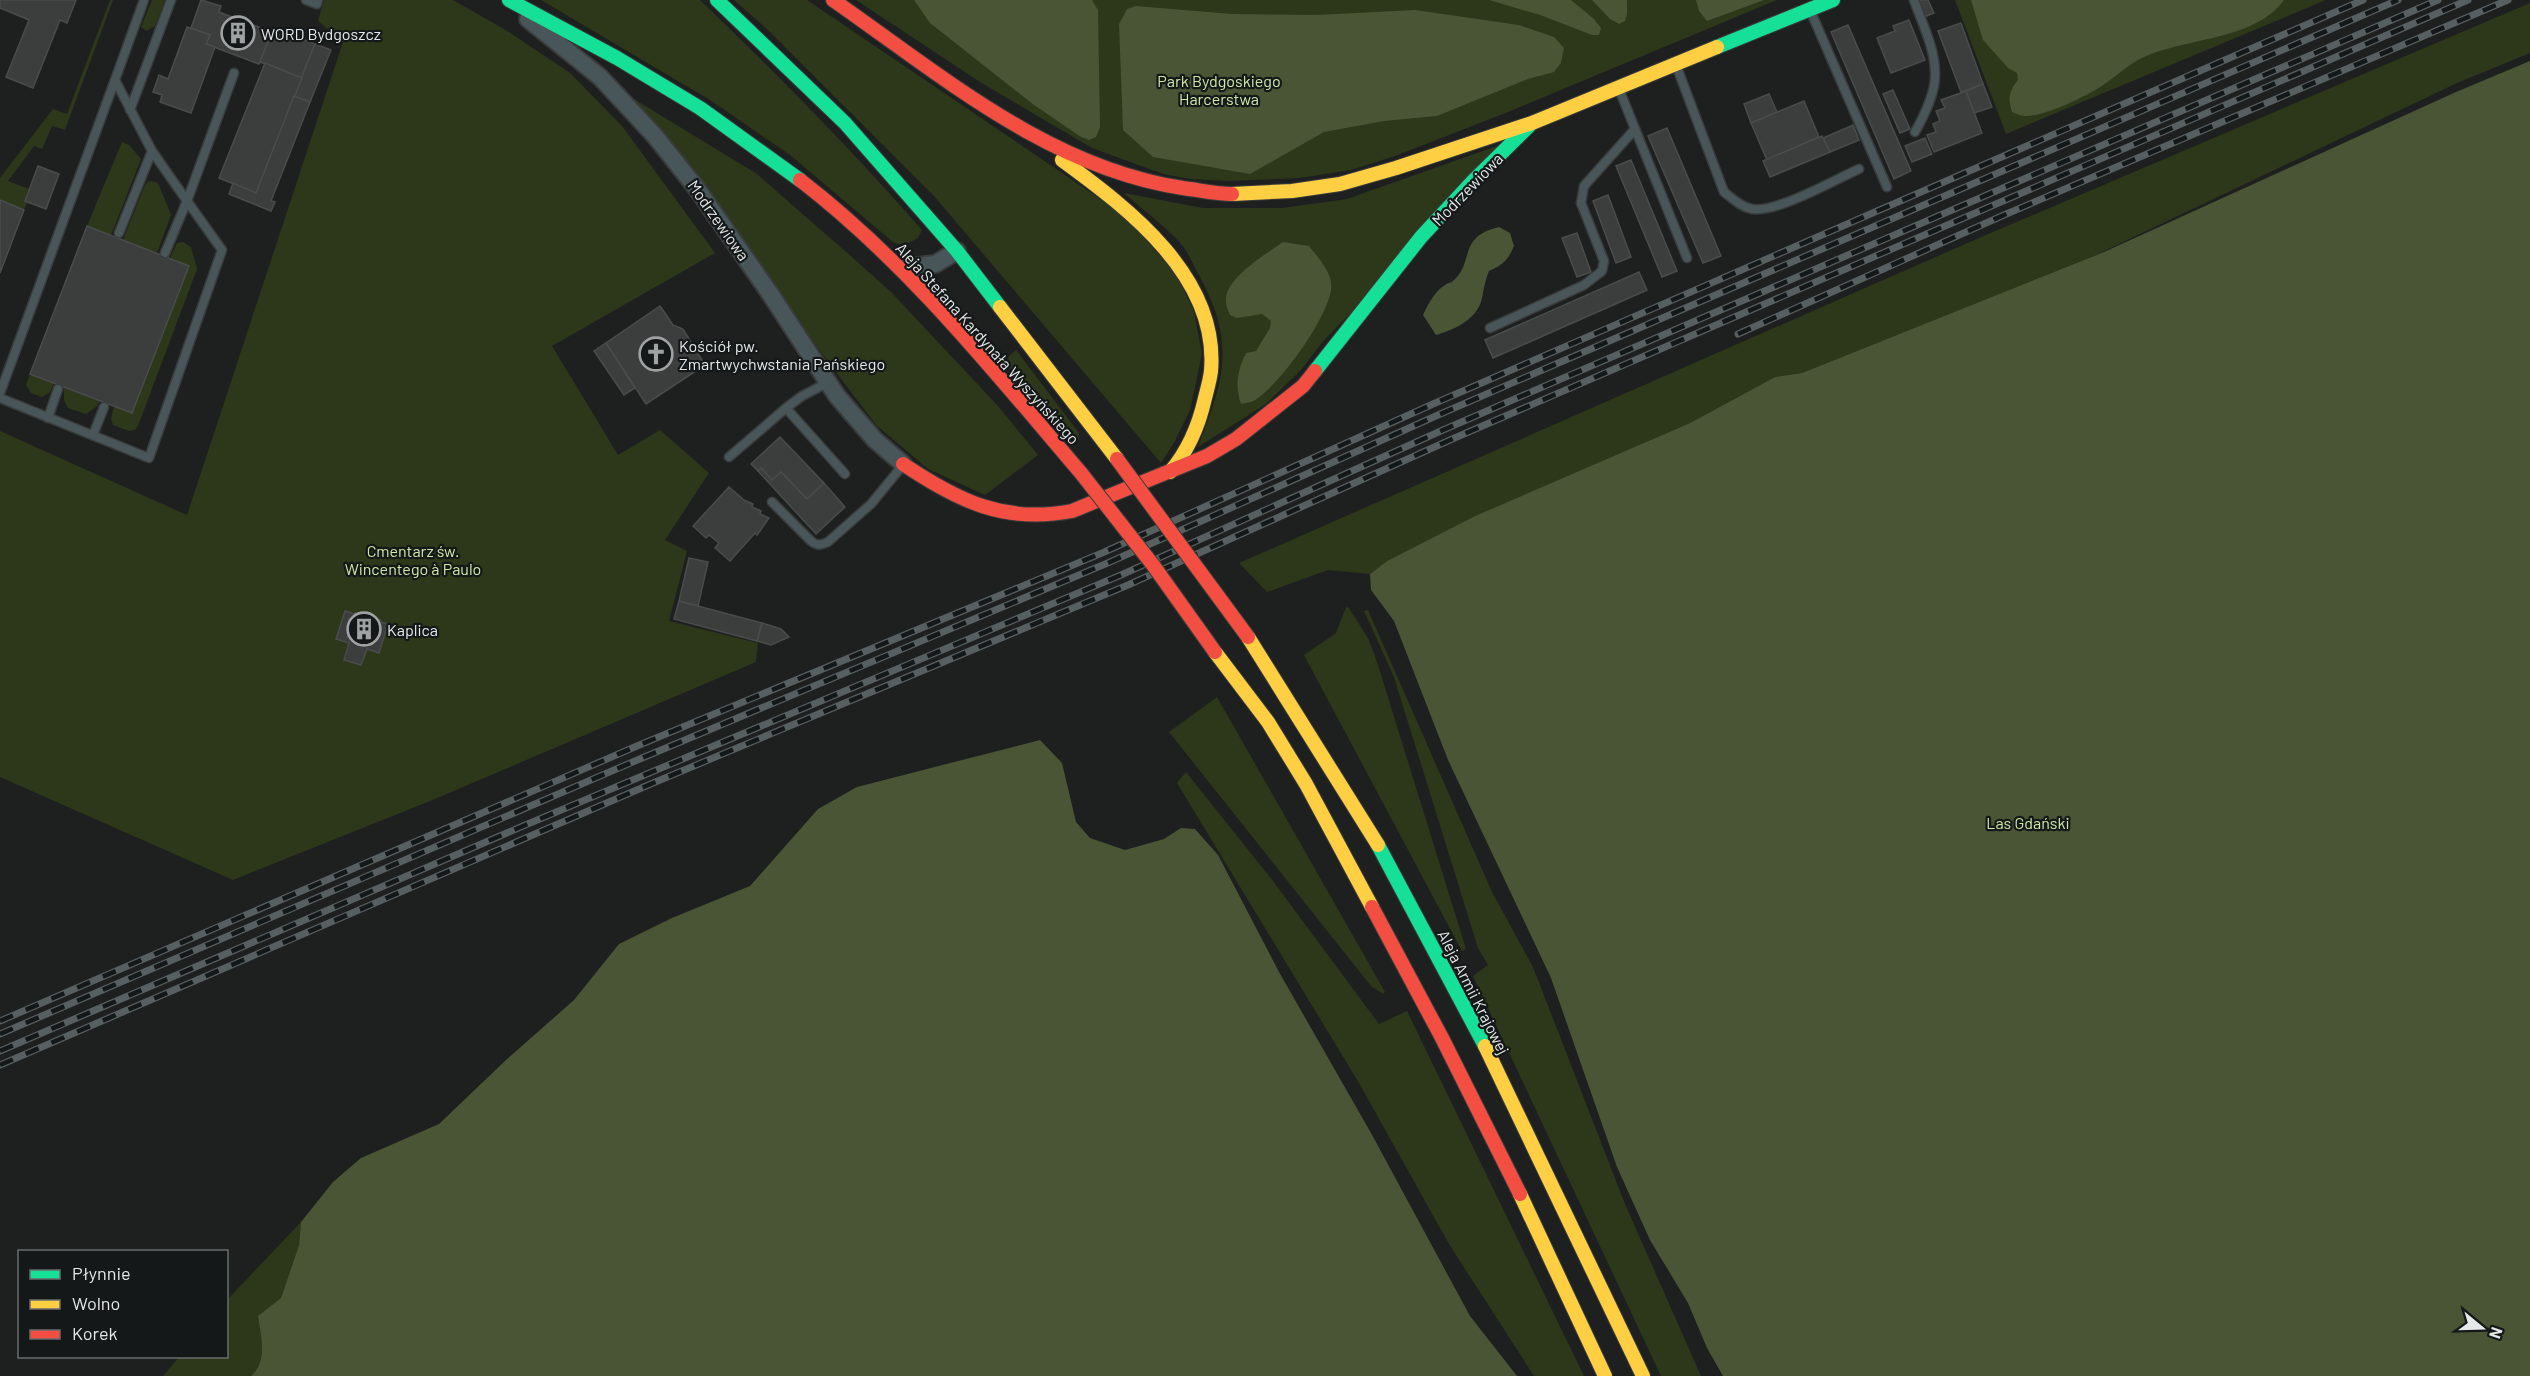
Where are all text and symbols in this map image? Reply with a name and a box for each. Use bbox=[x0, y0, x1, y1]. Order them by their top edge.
building icon: WORD Bydgoszcz bbox=[220, 15, 256, 51]
place label: WORD Bydgoszcz bbox=[261, 24, 381, 43]
park label: Park Bydgoskiego Harcerstwa bbox=[1157, 71, 1281, 108]
street label: Modrzewiowa bbox=[1428, 149, 1506, 229]
street label: Modrzewiowa bbox=[684, 176, 754, 264]
street label: Aleja Stefana Kardynała Wyszyńskiego bbox=[892, 238, 1084, 448]
church icon: Kościół pw. Zmartwychwstania Pańskiego bbox=[638, 336, 674, 372]
place label: Kościół pw. Zmartwychwstania Pańskiego bbox=[679, 336, 885, 373]
park label: Cmentarz św. Wincentego à Paulo bbox=[345, 541, 481, 578]
building icon: Kaplica bbox=[346, 611, 382, 647]
place label: Kaplica bbox=[387, 620, 438, 639]
park label: Las Gdański bbox=[1986, 813, 2070, 832]
street label: Aleja Armii Krajowej bbox=[1434, 927, 1514, 1057]
legend bbox=[18, 1250, 228, 1358]
text: Płynnie bbox=[72, 1262, 131, 1284]
text: Wolno bbox=[72, 1292, 120, 1314]
north arrow bbox=[2452, 1298, 2512, 1358]
text: Korek bbox=[72, 1322, 118, 1344]
text: N bbox=[2486, 1325, 2507, 1341]

